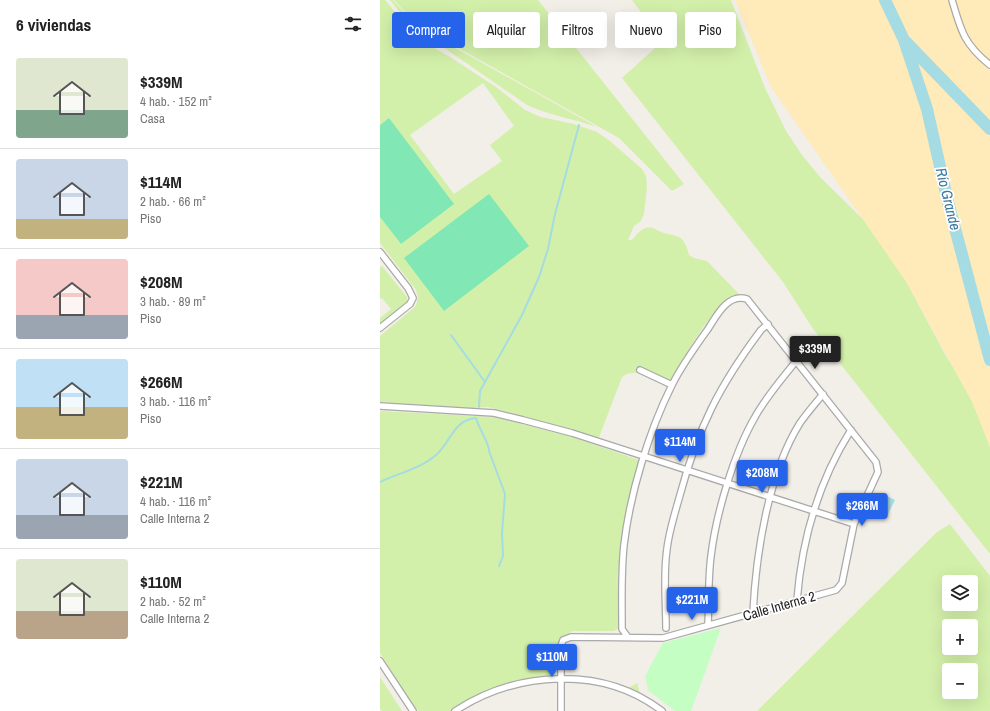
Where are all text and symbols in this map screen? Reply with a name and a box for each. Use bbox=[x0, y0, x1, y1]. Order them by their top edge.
chip: Comprar bbox=[392, 12, 465, 48]
chip: Alquilar bbox=[473, 12, 540, 48]
chip: Filtros bbox=[548, 12, 607, 48]
chip: Nuevo bbox=[615, 12, 677, 48]
chip: Piso bbox=[685, 12, 736, 48]
text: 6 viviendas bbox=[16, 13, 91, 36]
icon: filters bbox=[342, 13, 364, 35]
text: $339M bbox=[140, 70, 183, 93]
icon: home bbox=[48, 74, 96, 122]
text: 4 hab. · 152 m² bbox=[140, 93, 212, 110]
text: Casa bbox=[140, 110, 165, 127]
water label: Río Grande bbox=[931, 165, 966, 232]
text: $114M bbox=[140, 170, 182, 193]
icon: home bbox=[48, 175, 96, 223]
text: 2 hab. · 66 m² bbox=[140, 193, 206, 210]
text: Piso bbox=[140, 210, 161, 227]
text: $208M bbox=[140, 270, 183, 293]
icon: home bbox=[48, 275, 96, 323]
text: 3 hab. · 89 m² bbox=[140, 293, 206, 310]
text: Piso bbox=[140, 310, 161, 327]
pin: $339M bbox=[787, 336, 843, 370]
text: $339M bbox=[799, 340, 831, 357]
text: $266M bbox=[140, 370, 183, 393]
icon: home bbox=[48, 375, 96, 423]
text: 3 hab. · 116 m² bbox=[140, 393, 211, 410]
text: Piso bbox=[140, 410, 161, 427]
pin: $114M bbox=[652, 429, 708, 463]
text: $114M bbox=[664, 433, 696, 450]
pin: $208M bbox=[734, 460, 790, 494]
text: $208M bbox=[746, 464, 778, 481]
text: $221M bbox=[140, 470, 183, 493]
icon: home bbox=[48, 475, 96, 523]
text: 4 hab. · 116 m² bbox=[140, 493, 211, 510]
pin: $266M bbox=[834, 493, 890, 527]
text: $266M bbox=[846, 497, 878, 514]
text: Calle Interna 2 bbox=[140, 510, 209, 527]
text: $110M bbox=[140, 570, 182, 593]
icon: home bbox=[48, 575, 96, 623]
map controls bbox=[942, 575, 978, 699]
button: layers bbox=[942, 575, 978, 611]
pin: $221M bbox=[664, 587, 720, 621]
street label: Calle Interna 2 bbox=[741, 587, 817, 625]
text: $221M bbox=[676, 591, 708, 608]
text: 2 hab. · 52 m² bbox=[140, 593, 206, 610]
text: Calle Interna 2 bbox=[140, 610, 209, 627]
button: + bbox=[942, 619, 978, 655]
pin: $110M bbox=[524, 644, 580, 678]
text: $110M bbox=[536, 648, 568, 665]
button: − bbox=[942, 663, 978, 699]

